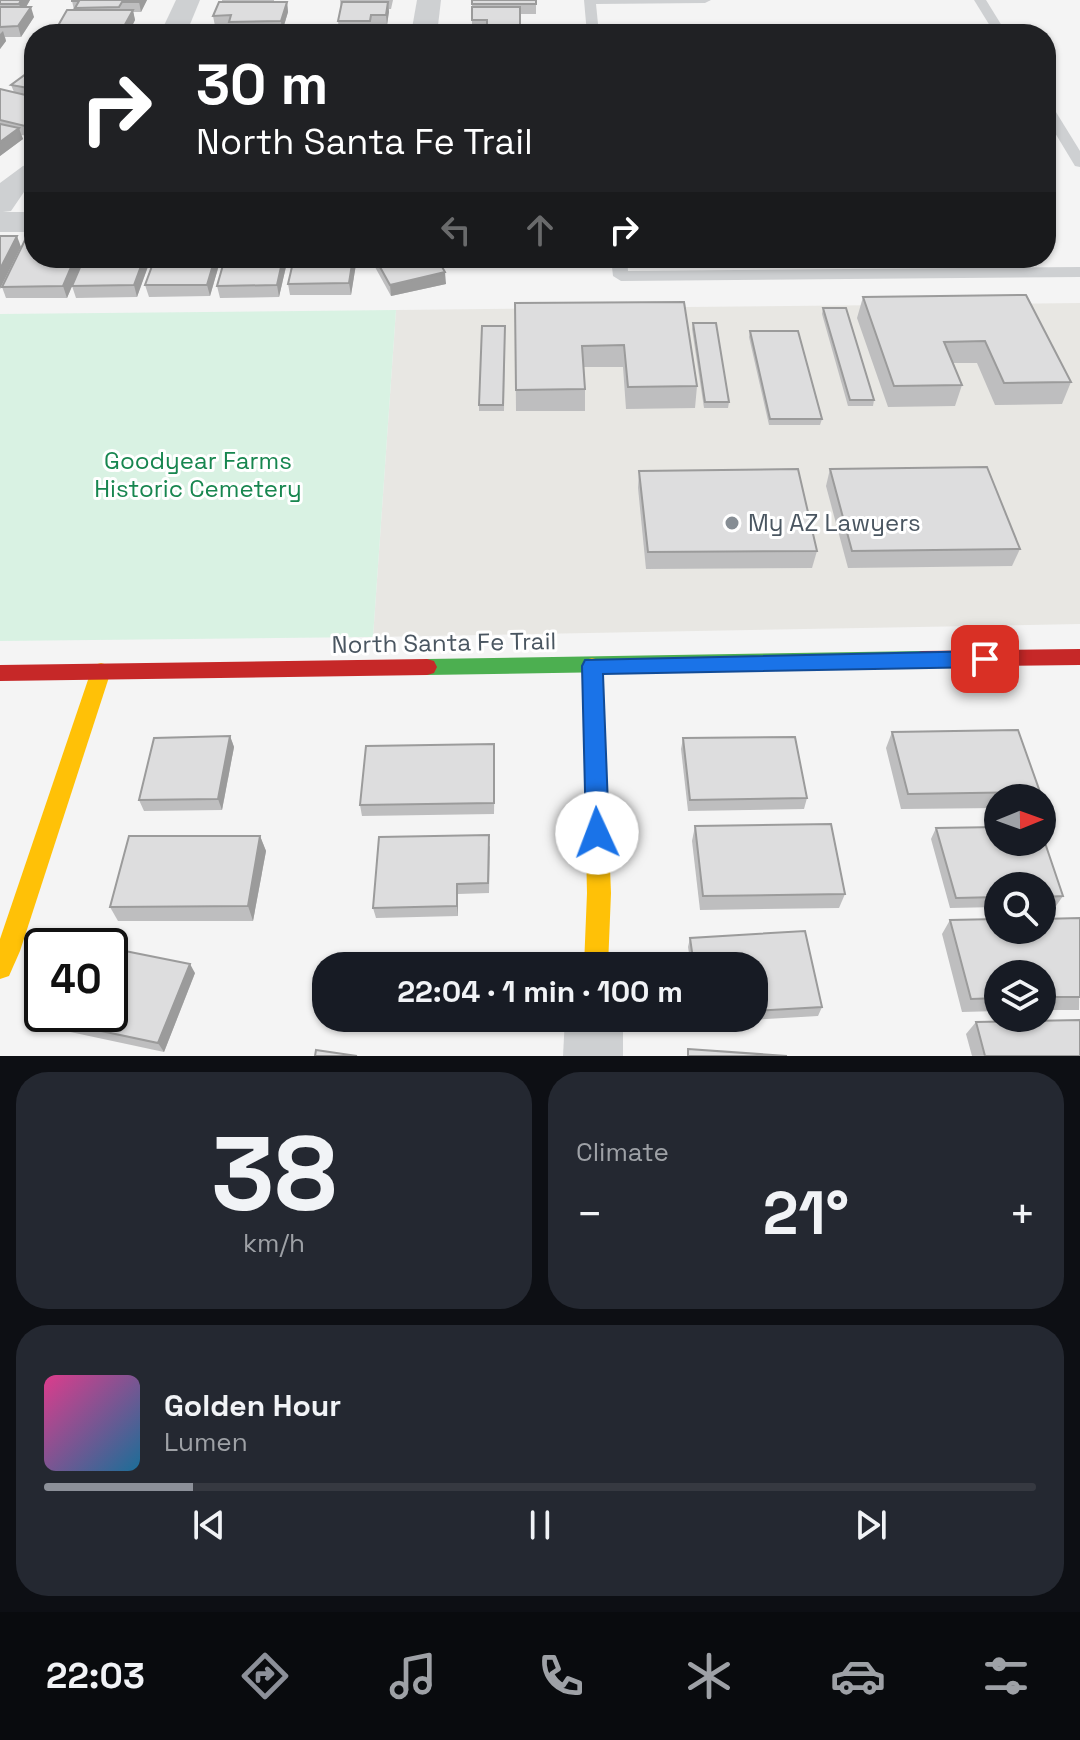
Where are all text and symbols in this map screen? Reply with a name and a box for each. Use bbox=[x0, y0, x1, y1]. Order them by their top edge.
text: 30 m bbox=[196, 49, 328, 120]
icon: right bbox=[64, 56, 168, 160]
text: North Santa Fe Trail bbox=[196, 119, 533, 165]
icon: left bbox=[434, 208, 478, 252]
icon: ahead bbox=[518, 208, 562, 252]
icon: right bbox=[602, 208, 646, 252]
park label: Goodyear Farms Historic Cemetery bbox=[94, 445, 302, 504]
place label: My AZ Lawyers bbox=[748, 507, 921, 538]
marker: My AZ Lawyers bbox=[723, 514, 741, 532]
street label: North Santa Fe Trail bbox=[331, 625, 557, 660]
pin bbox=[951, 625, 1019, 693]
icon: arrive bbox=[963, 637, 1007, 681]
north arrow bbox=[984, 784, 1056, 856]
map controls bbox=[984, 784, 1056, 1032]
position arrow bbox=[555, 791, 639, 875]
button: search bbox=[984, 872, 1056, 944]
speed limit sign: 40 bbox=[24, 928, 128, 1032]
button: layers bbox=[984, 960, 1056, 1032]
text: 22:04 · 1 min · 100 m bbox=[397, 972, 683, 1011]
text: 38 bbox=[211, 1108, 337, 1240]
text: Climate bbox=[576, 1135, 669, 1169]
text: 21° bbox=[763, 1175, 849, 1252]
text: − bbox=[576, 1186, 603, 1242]
text: + bbox=[1009, 1186, 1036, 1242]
text: km/h bbox=[243, 1226, 305, 1260]
text: Golden Hour bbox=[164, 1386, 341, 1425]
text: Lumen bbox=[164, 1425, 248, 1459]
icon: previous bbox=[187, 1503, 231, 1547]
icon: pause bbox=[518, 1503, 562, 1547]
icon: next bbox=[849, 1503, 893, 1547]
icon: directions bbox=[237, 1648, 293, 1704]
icon: music bbox=[385, 1648, 441, 1704]
icon: phone bbox=[533, 1648, 589, 1704]
icon: climate bbox=[681, 1648, 737, 1704]
icon: car bbox=[830, 1648, 886, 1704]
icon: filters bbox=[978, 1648, 1034, 1704]
text: 22:03 bbox=[46, 1653, 145, 1699]

